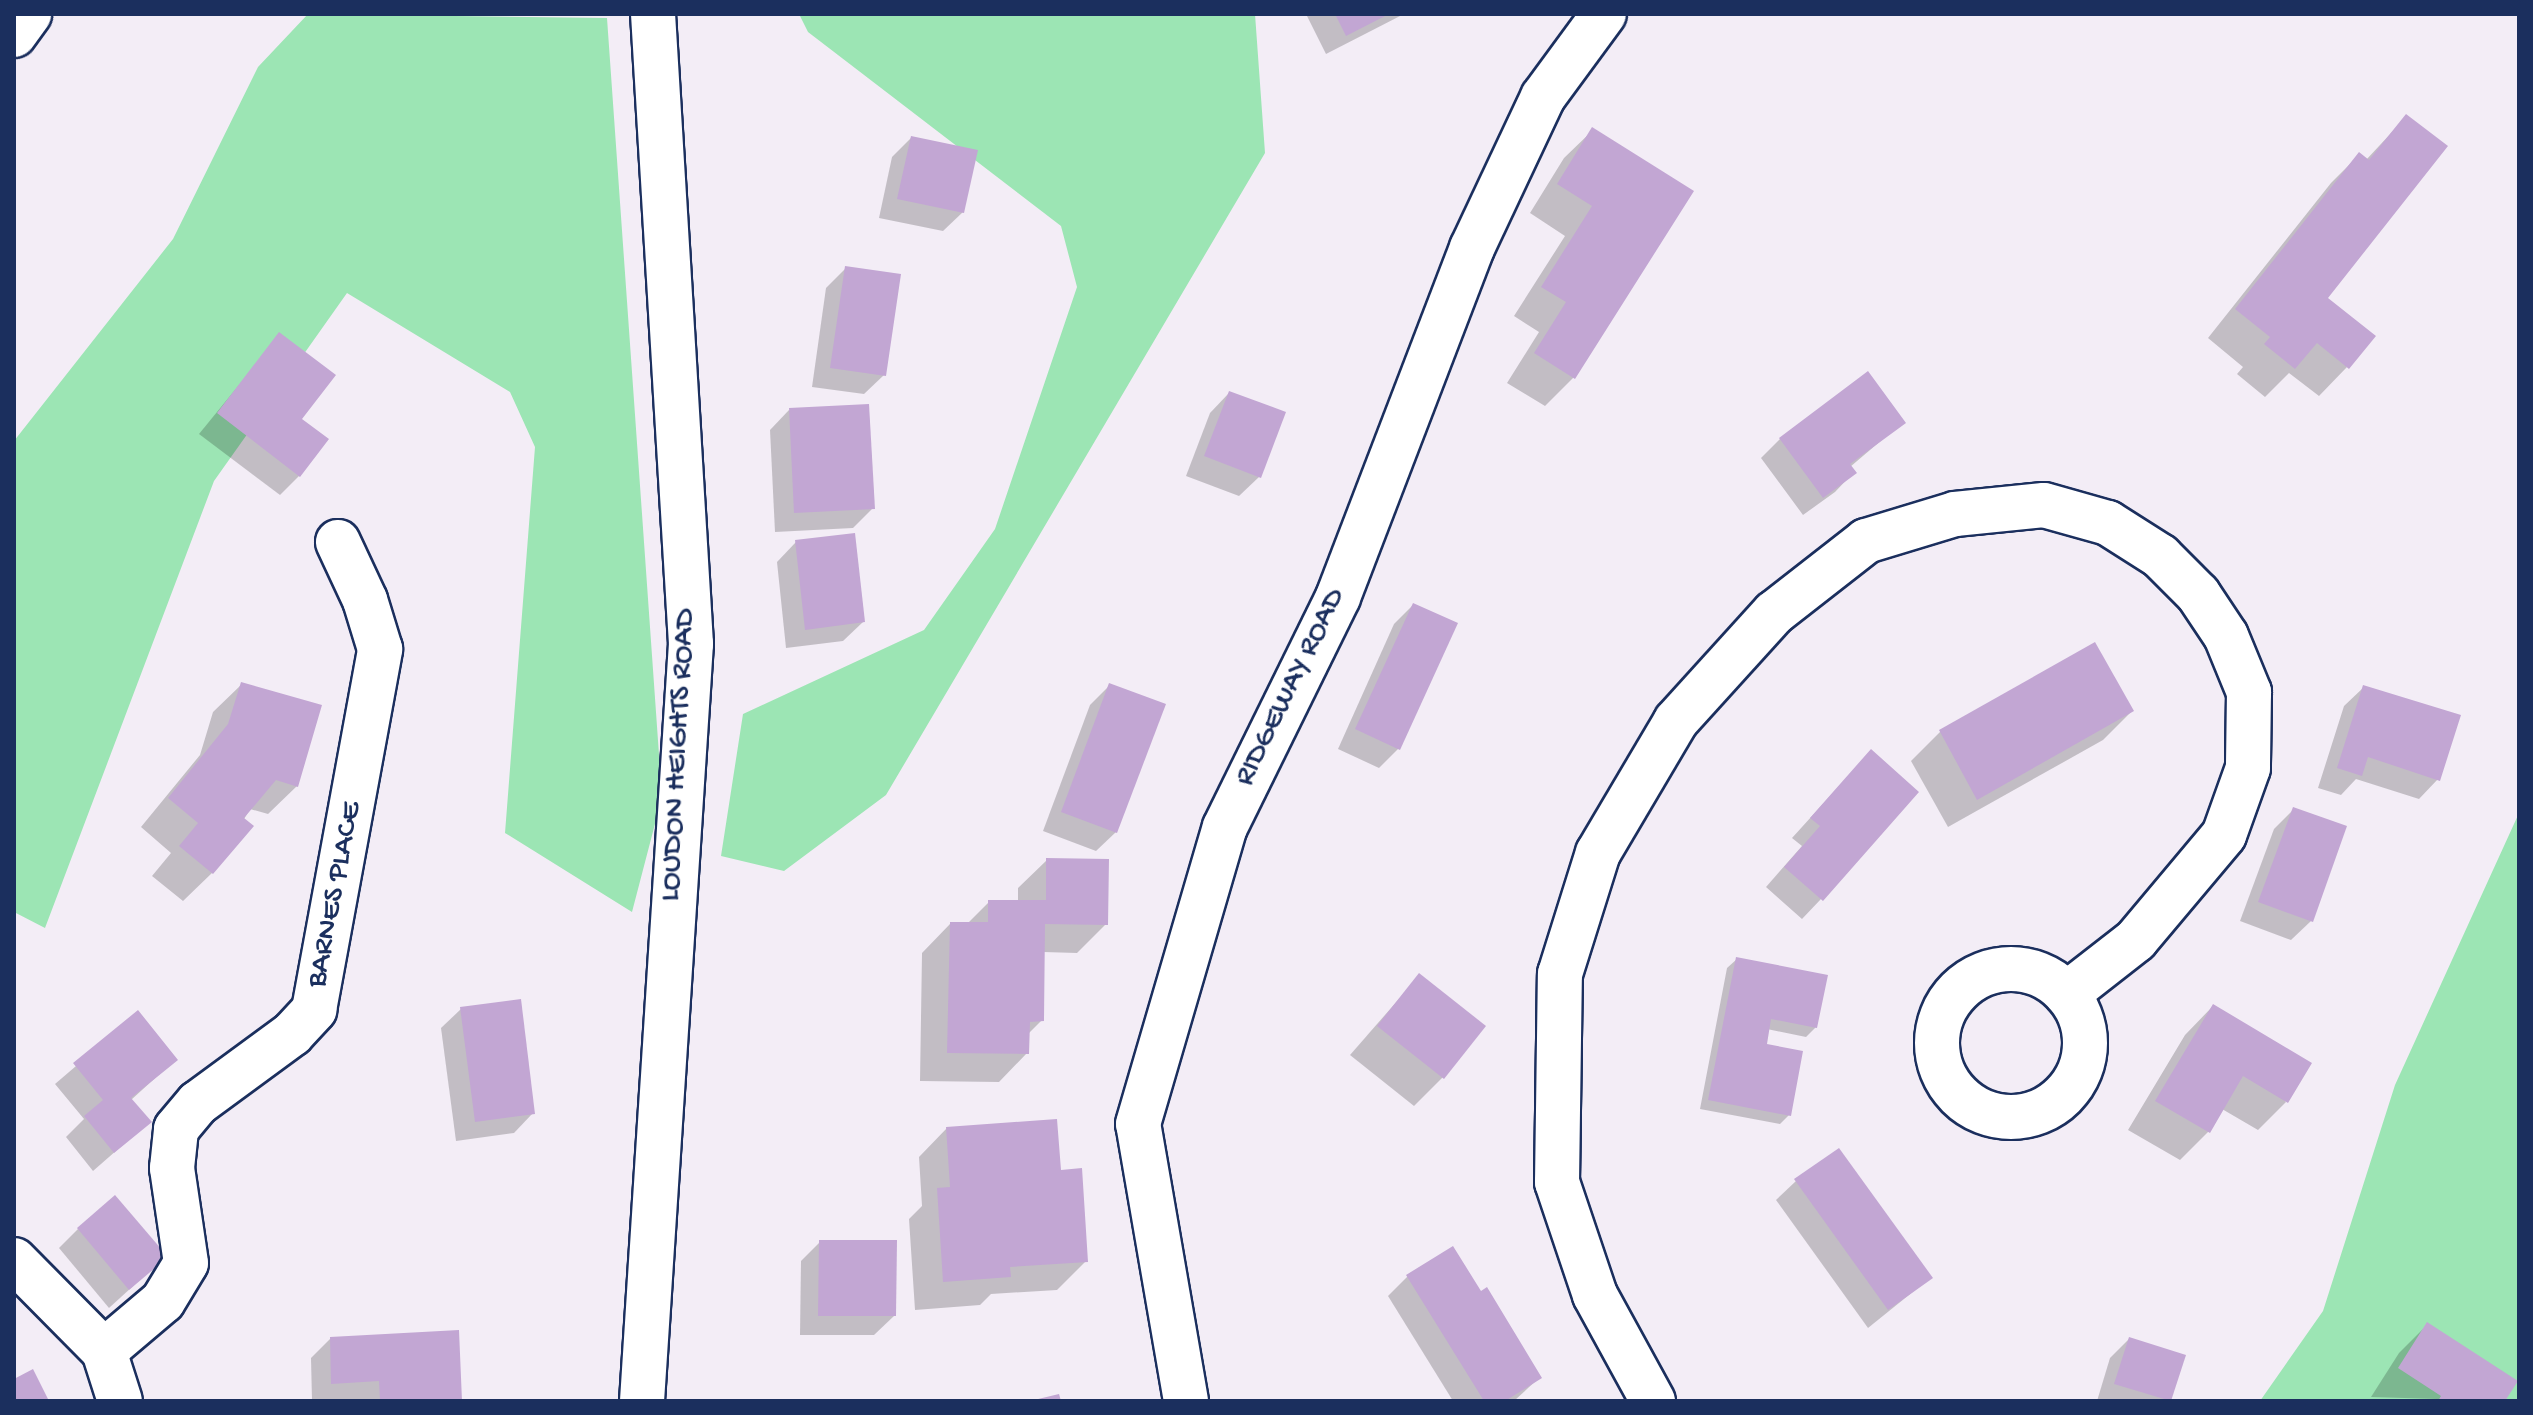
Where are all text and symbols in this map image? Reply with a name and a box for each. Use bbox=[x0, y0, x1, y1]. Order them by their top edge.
street label: RIDGEWAY ROAD bbox=[1229, 583, 1355, 793]
street label: LOUDON HEIGHTS ROAD bbox=[654, 608, 706, 902]
street label: BARNES PLACE bbox=[300, 799, 372, 991]

